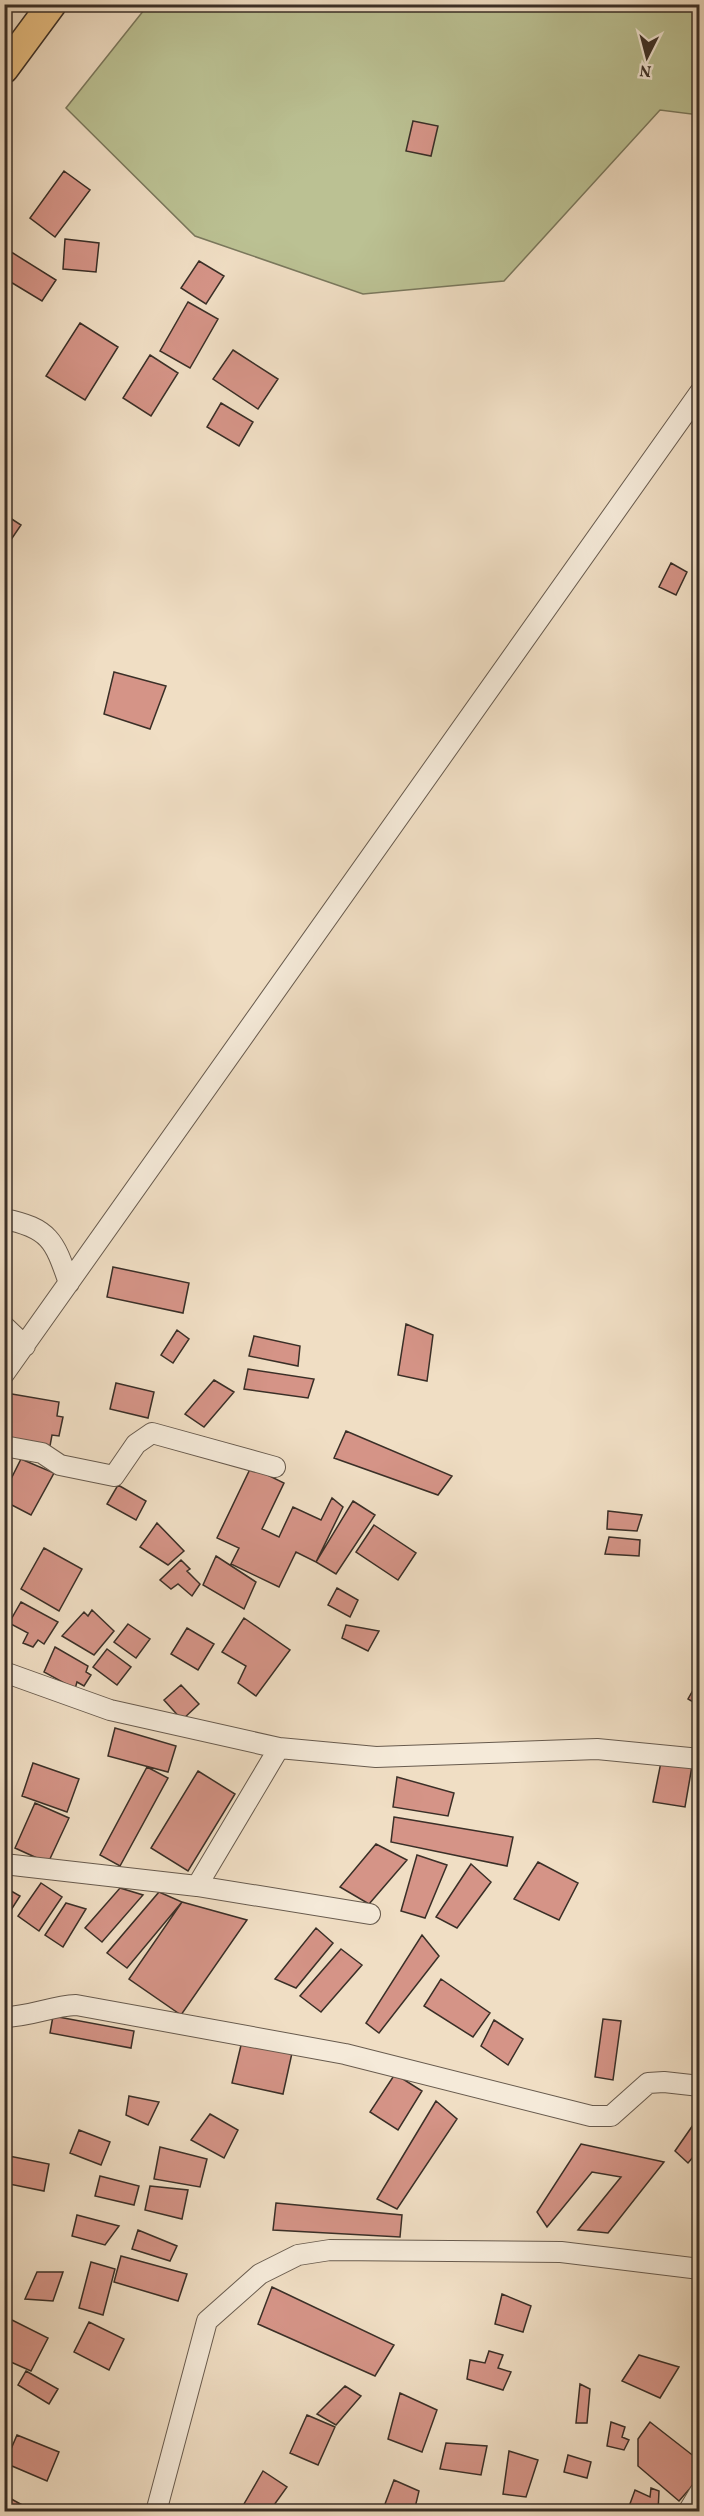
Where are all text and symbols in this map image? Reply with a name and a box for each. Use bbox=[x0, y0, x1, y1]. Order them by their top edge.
north arrow bbox=[617, 27, 677, 87]
text: N bbox=[638, 58, 653, 81]

